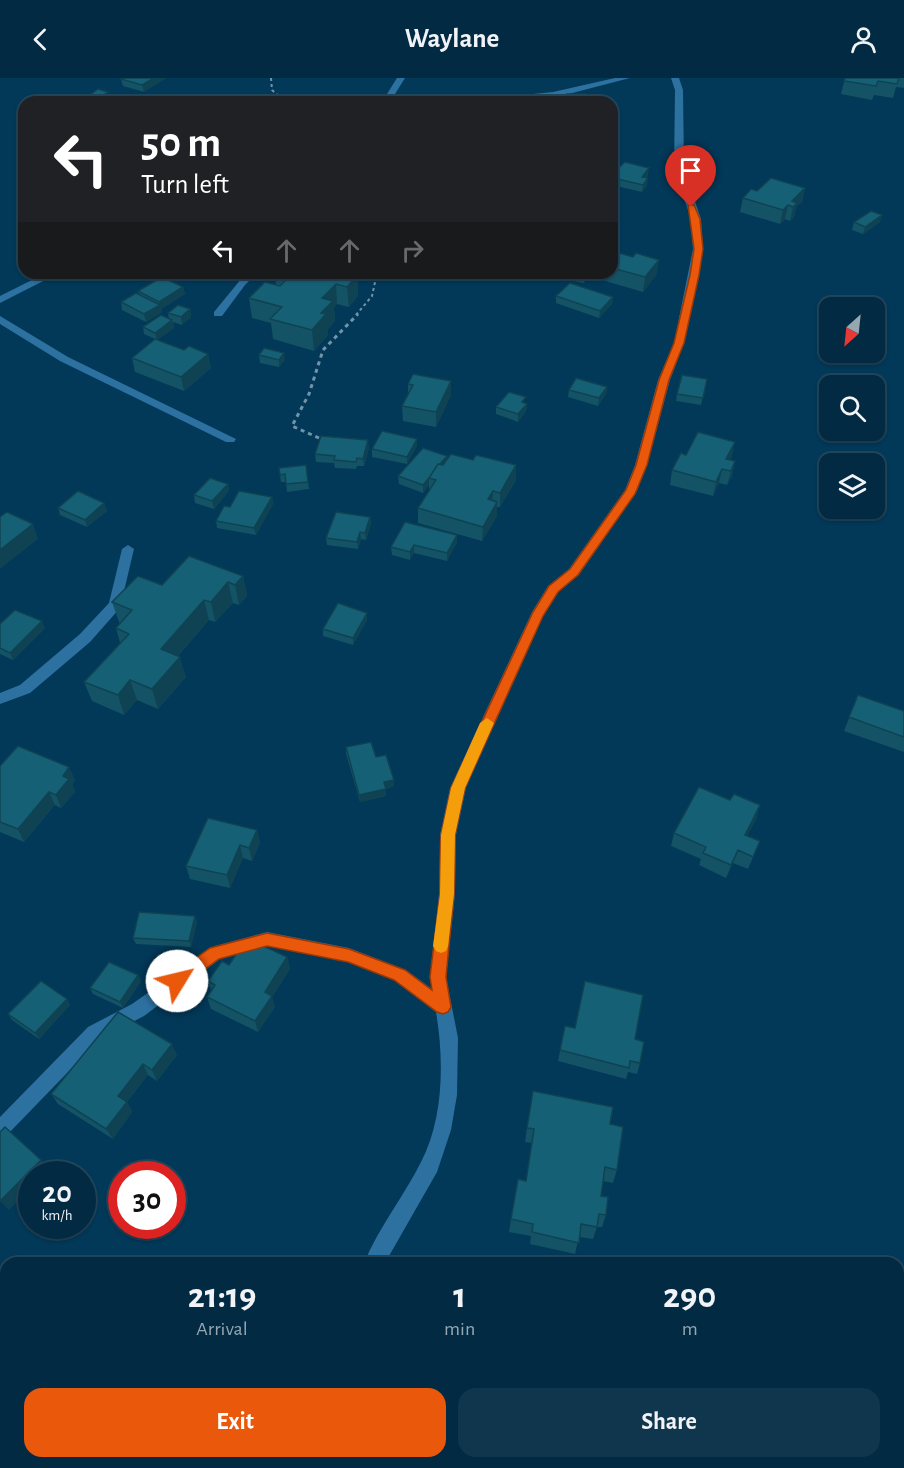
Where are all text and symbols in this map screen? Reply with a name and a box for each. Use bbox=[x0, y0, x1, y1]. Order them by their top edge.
icon: back bbox=[24, 23, 57, 56]
icon: person bbox=[847, 23, 880, 56]
text: Waylane bbox=[405, 25, 499, 52]
icon: left bbox=[42, 120, 120, 198]
text: 50 m bbox=[141, 122, 221, 164]
pin bbox=[665, 145, 716, 207]
icon: arrive bbox=[674, 154, 707, 187]
text: Turn left bbox=[141, 171, 229, 198]
icon: left bbox=[207, 234, 240, 267]
icon: ahead bbox=[270, 234, 303, 267]
icon: ahead bbox=[333, 234, 366, 267]
icon: right bbox=[396, 234, 429, 267]
north arrow bbox=[819, 297, 885, 363]
map controls bbox=[819, 297, 885, 519]
button: search bbox=[819, 375, 885, 441]
button: layers bbox=[819, 453, 885, 519]
position arrow bbox=[145, 949, 209, 1013]
speed limit sign: 30 bbox=[108, 1161, 186, 1239]
text: 20 bbox=[42, 1178, 72, 1208]
text: km/h bbox=[42, 1208, 72, 1223]
text: 21:19 bbox=[188, 1278, 256, 1314]
text: 1 bbox=[453, 1278, 466, 1314]
text: 290 bbox=[663, 1278, 716, 1314]
text: Arrival bbox=[196, 1319, 248, 1339]
text: min bbox=[444, 1319, 475, 1339]
text: m bbox=[682, 1319, 698, 1339]
button: Exit bbox=[24, 1388, 446, 1457]
button: Share bbox=[458, 1388, 880, 1457]

